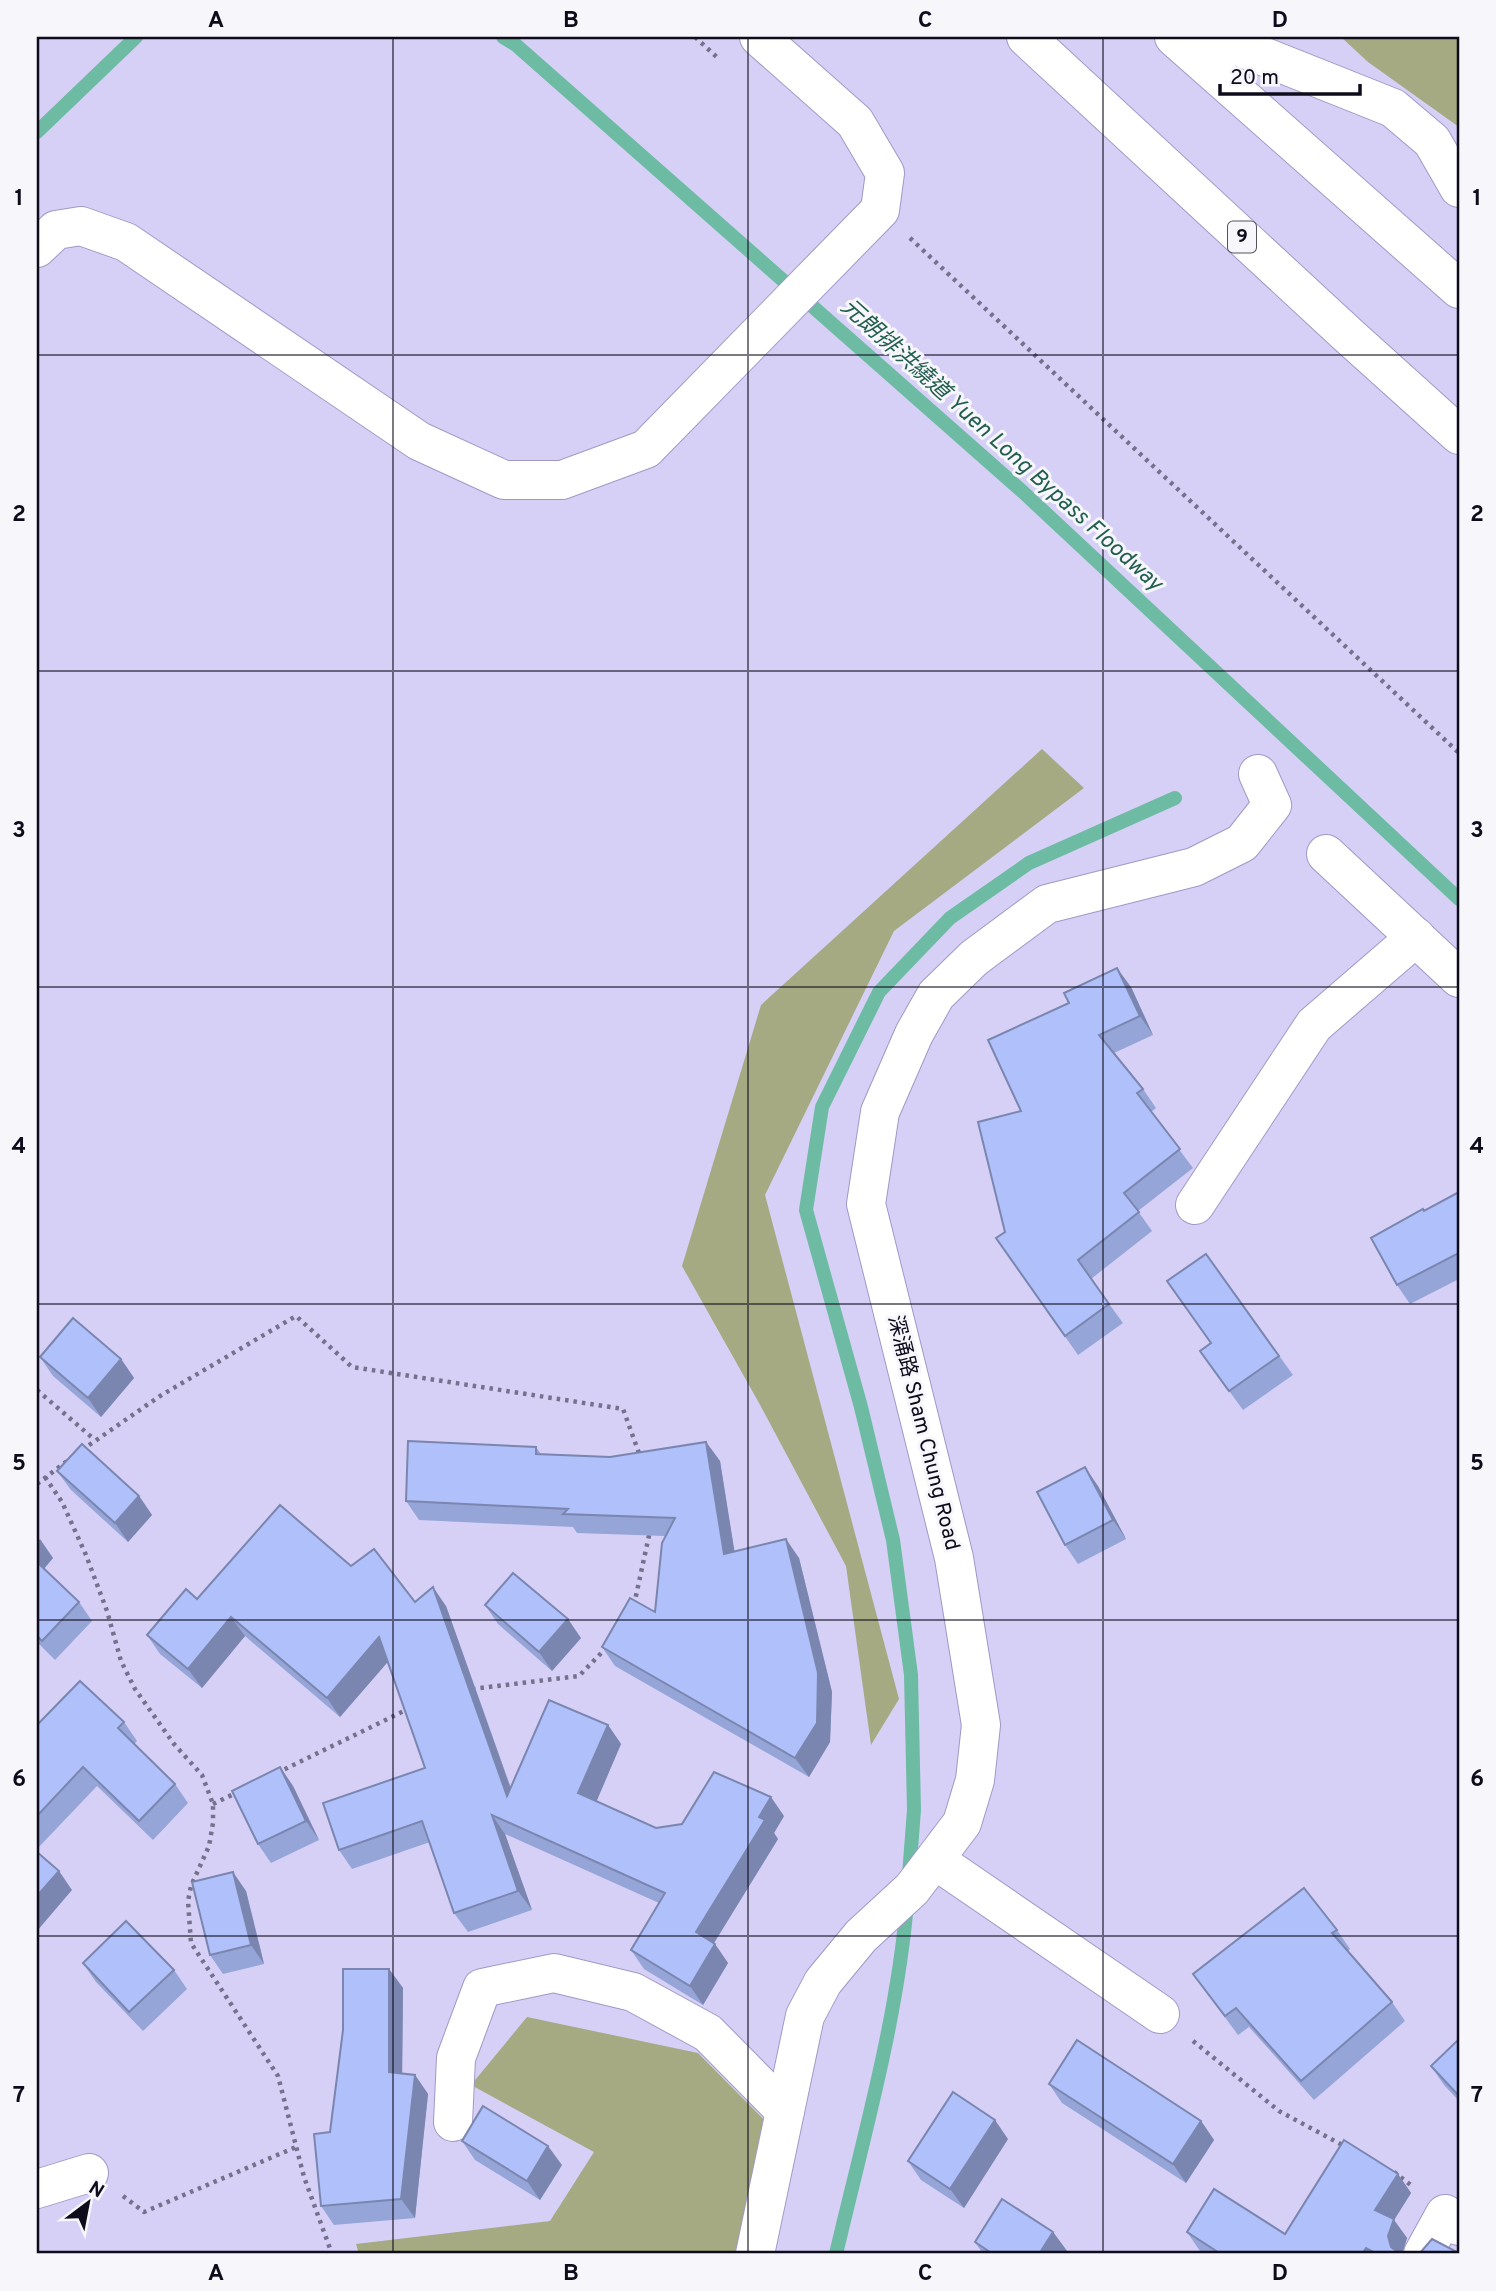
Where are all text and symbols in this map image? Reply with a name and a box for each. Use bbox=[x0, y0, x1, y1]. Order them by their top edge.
text: A bbox=[208, 7, 224, 36]
text: B bbox=[563, 7, 579, 36]
text: C bbox=[918, 7, 932, 36]
text: D bbox=[1272, 7, 1288, 36]
scale bar bbox=[1220, 52, 1360, 96]
text: 20 m bbox=[1230, 65, 1279, 92]
text: 1 bbox=[14, 185, 24, 214]
text: 1 bbox=[1472, 185, 1482, 214]
road number: 9 bbox=[1228, 221, 1256, 252]
water label: 元朗排洪繞道 Yuen Long Bypass Floodway bbox=[834, 293, 1170, 600]
text: 2 bbox=[12, 501, 26, 530]
text: 2 bbox=[1470, 501, 1484, 530]
text: 3 bbox=[12, 817, 26, 846]
text: 3 bbox=[1470, 817, 1484, 846]
text: 4 bbox=[12, 1133, 26, 1162]
text: 4 bbox=[1470, 1133, 1484, 1162]
street label: 深涌路 Sham Chung Road bbox=[881, 1313, 965, 1553]
text: 5 bbox=[12, 1450, 26, 1479]
text: 5 bbox=[1470, 1450, 1484, 1479]
text: 6 bbox=[12, 1766, 26, 1795]
text: 6 bbox=[1470, 1766, 1484, 1795]
text: 7 bbox=[13, 2082, 25, 2111]
text: 7 bbox=[1471, 2082, 1483, 2111]
north arrow bbox=[52, 2168, 122, 2238]
text: N bbox=[84, 2176, 108, 2204]
text: A bbox=[208, 2260, 224, 2289]
text: B bbox=[563, 2260, 579, 2289]
text: C bbox=[918, 2260, 932, 2289]
text: D bbox=[1272, 2260, 1288, 2289]

